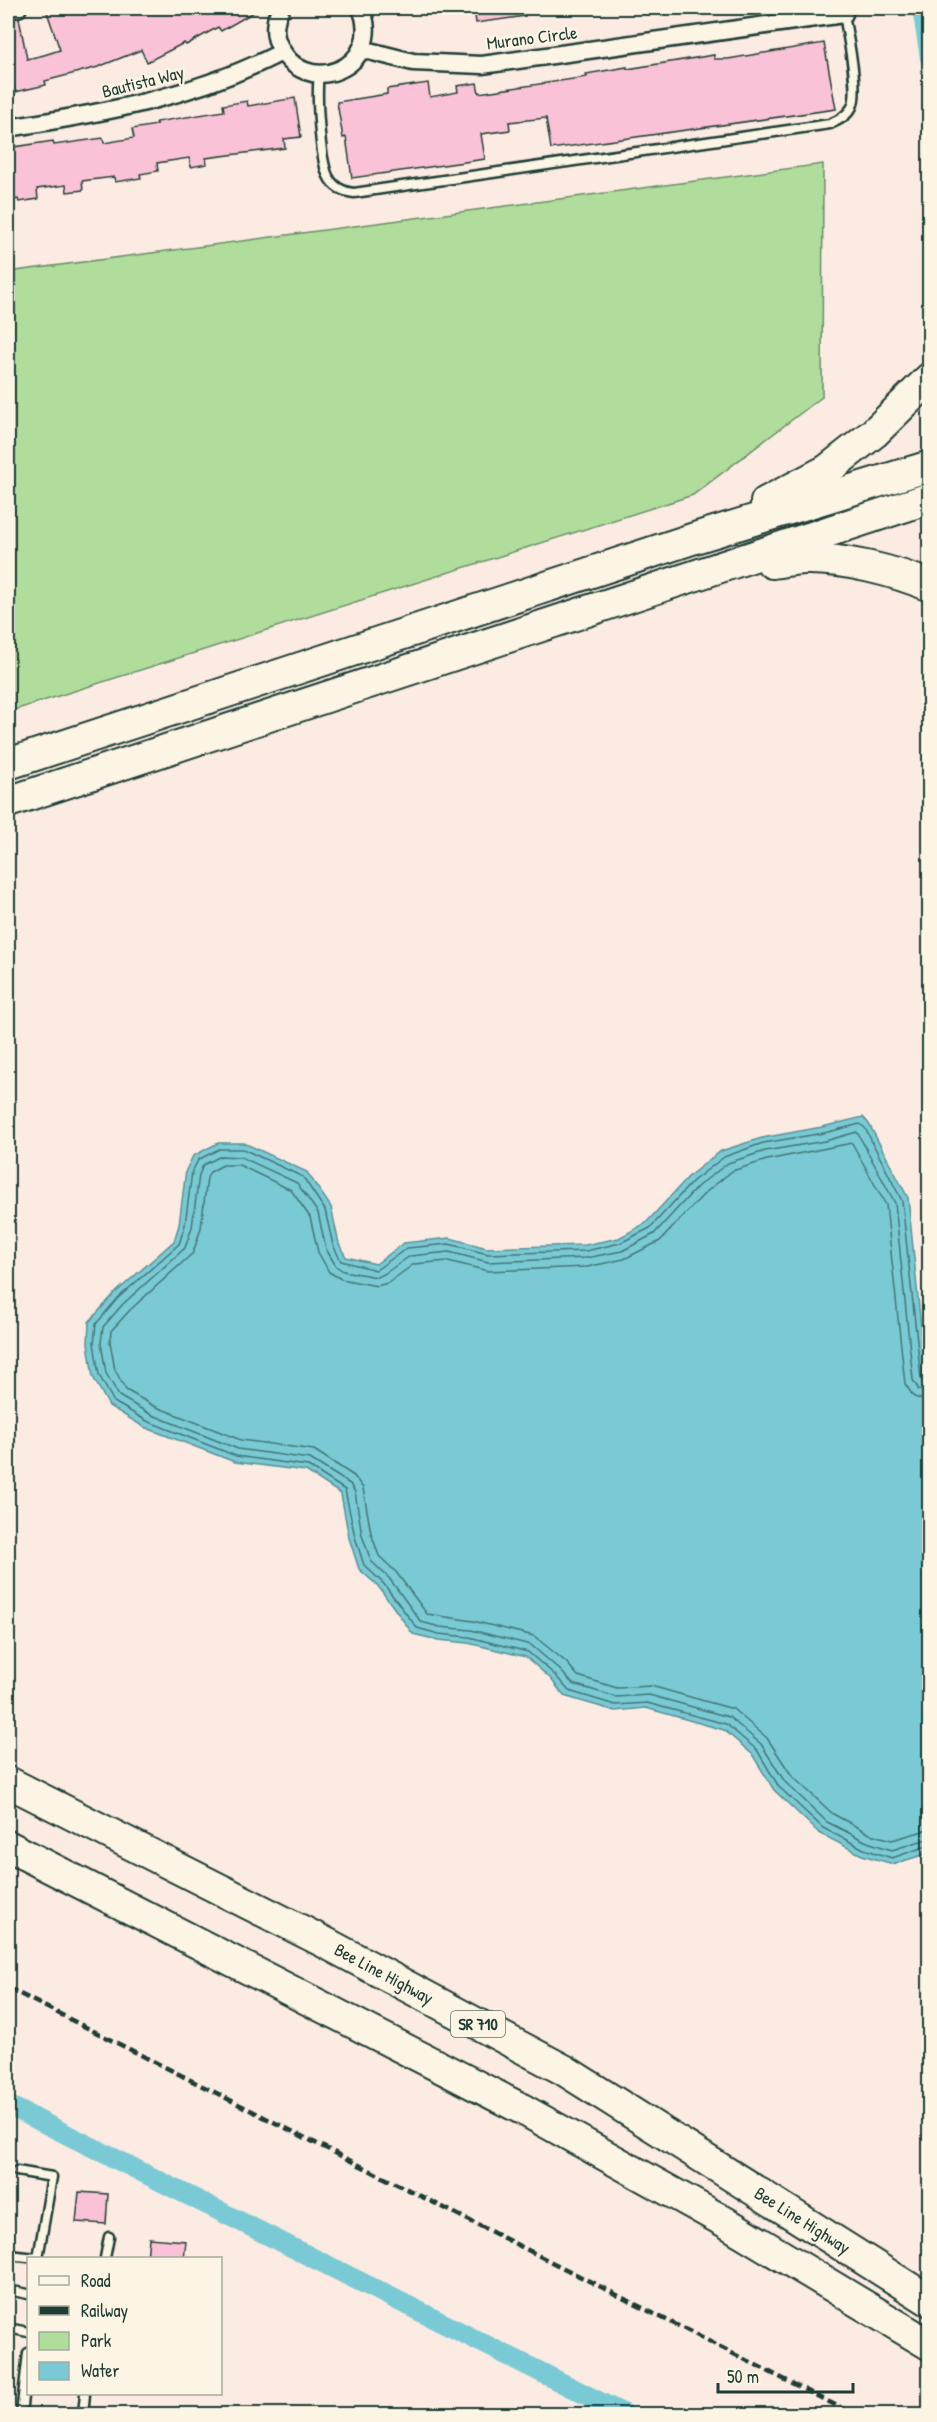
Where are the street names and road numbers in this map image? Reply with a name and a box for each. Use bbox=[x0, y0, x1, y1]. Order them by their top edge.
street label: Murano Circle bbox=[485, 20, 579, 55]
street label: Bautista Way bbox=[99, 59, 187, 104]
street label: Bee Line Highway bbox=[330, 1937, 438, 2010]
road number: SR 710 bbox=[451, 2011, 505, 2037]
street label: Bee Line Highway bbox=[750, 2180, 856, 2260]

